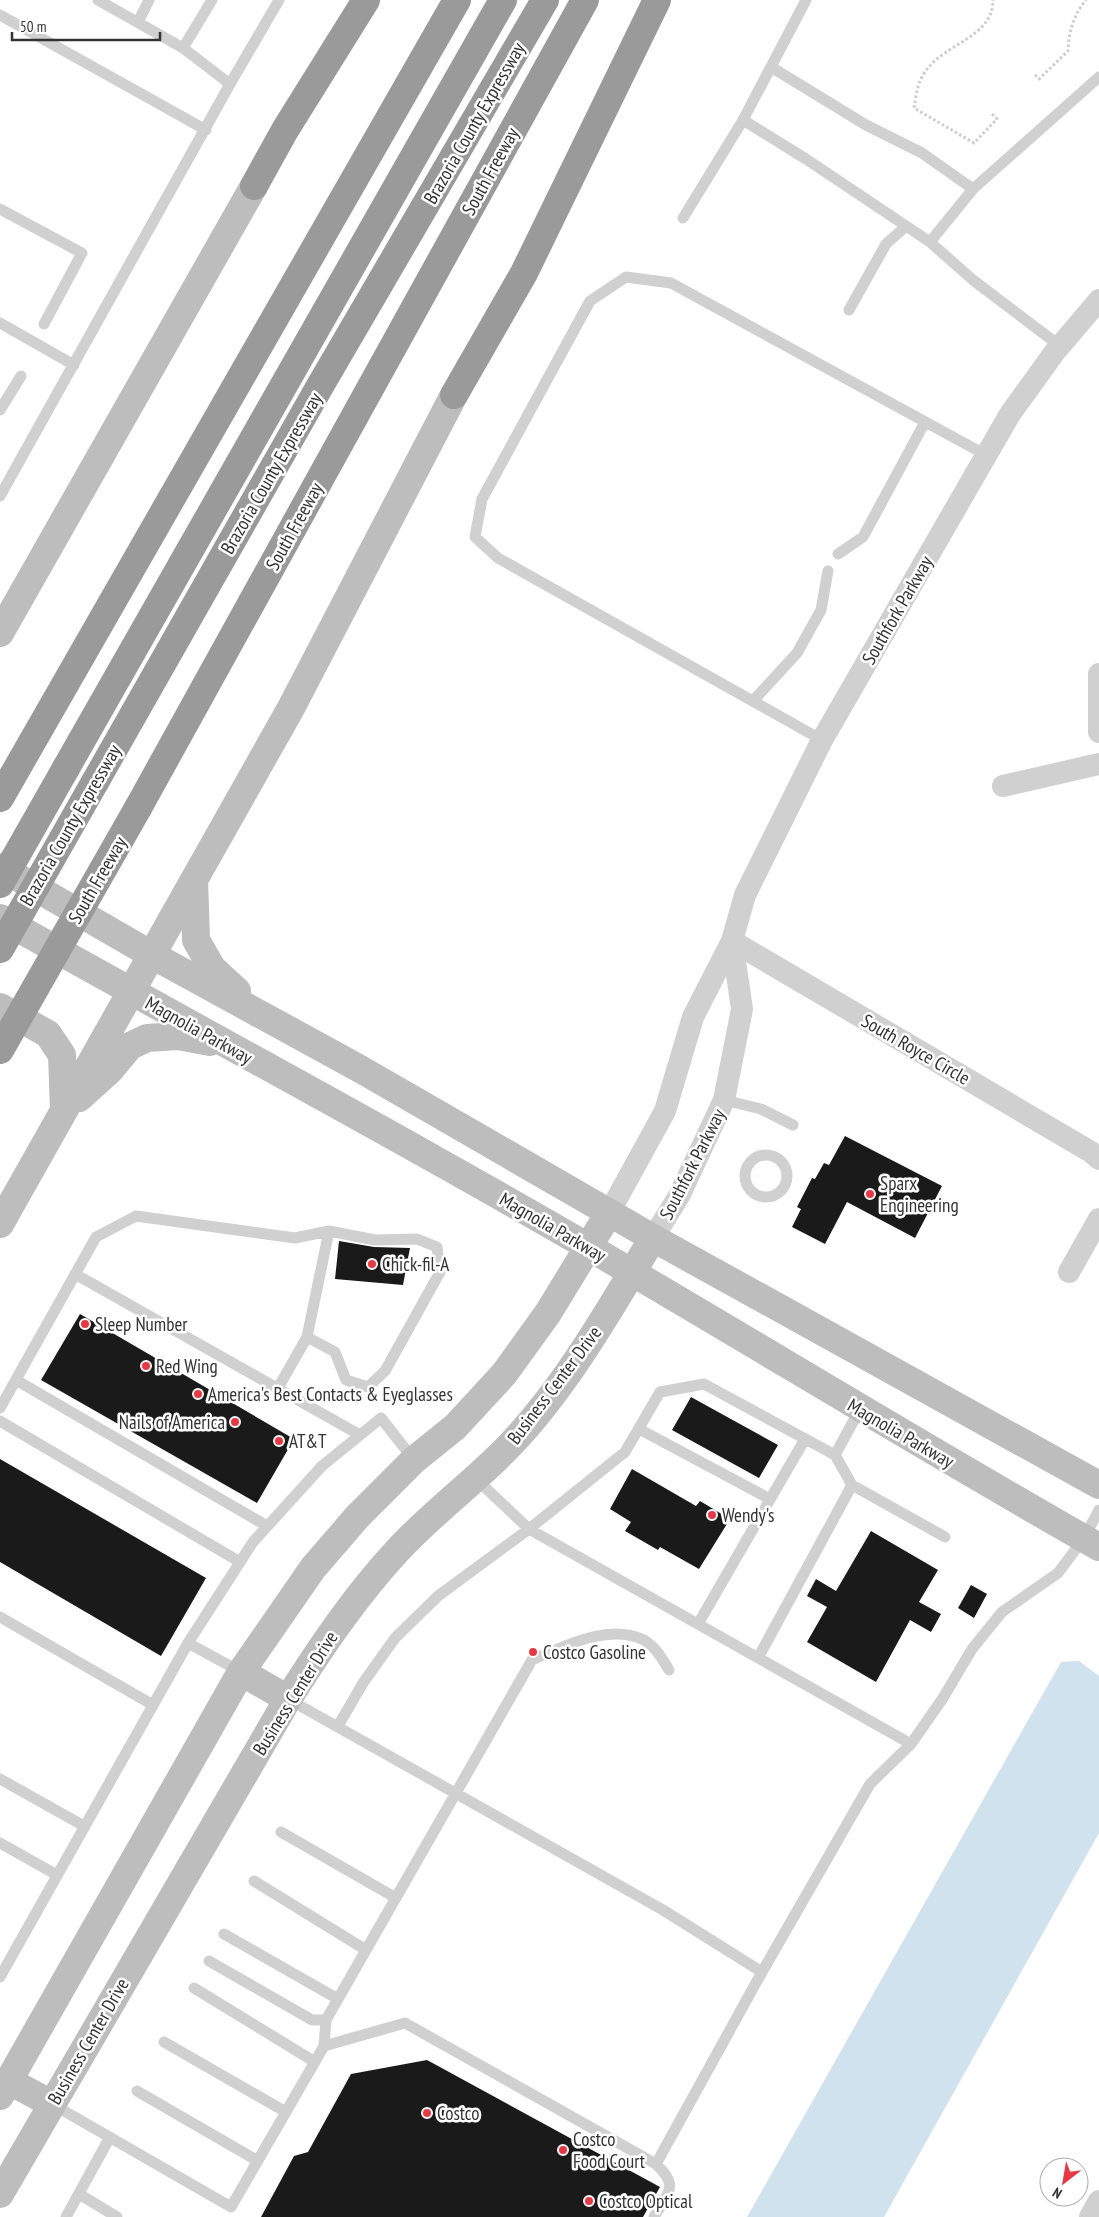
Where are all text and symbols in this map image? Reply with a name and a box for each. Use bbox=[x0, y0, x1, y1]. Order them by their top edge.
scale bar bbox=[12, 10, 160, 42]
text: 50 m bbox=[20, 17, 46, 36]
street label: Brazoria County Expressway bbox=[418, 37, 530, 208]
street label: South Freeway bbox=[456, 122, 524, 219]
street label: Brazoria County Expressway bbox=[215, 387, 327, 558]
street label: South Freeway bbox=[260, 477, 328, 574]
street label: Southfork Parkway bbox=[856, 551, 938, 669]
street label: Brazoria County Expressway bbox=[14, 739, 126, 910]
street label: South Freeway bbox=[62, 831, 132, 928]
street label: Magnolia Parkway bbox=[141, 991, 258, 1070]
street label: South Royce Circle bbox=[858, 1008, 975, 1090]
street label: Southfork Parkway bbox=[654, 1104, 731, 1224]
place label: Sparx Engineering bbox=[880, 1171, 959, 1217]
street label: Magnolia Parkway bbox=[496, 1187, 611, 1268]
marker: Sparx Engineering bbox=[864, 1188, 876, 1200]
place label: Chick-fil-A bbox=[382, 1252, 449, 1276]
marker: Chick-fil-A bbox=[366, 1258, 378, 1270]
place label: Sleep Number bbox=[95, 1312, 188, 1336]
marker: Sleep Number bbox=[79, 1318, 91, 1330]
street label: Business Center Drive bbox=[502, 1321, 606, 1449]
place label: Red Wing bbox=[156, 1354, 218, 1378]
marker: Red Wing bbox=[140, 1360, 152, 1372]
place label: America's Best Contacts & Eyeglasses bbox=[208, 1382, 453, 1406]
marker: America's Best Contacts & Eyeglasses bbox=[192, 1388, 204, 1400]
street label: Magnolia Parkway bbox=[844, 1393, 959, 1474]
place label: Nails of America bbox=[119, 1410, 225, 1434]
marker: Nails of America bbox=[229, 1416, 241, 1428]
place label: AT&T bbox=[289, 1429, 327, 1453]
marker: AT&T bbox=[273, 1435, 285, 1447]
place label: Wendy's bbox=[722, 1503, 775, 1527]
marker: Wendy's bbox=[706, 1509, 718, 1521]
street label: Business Center Drive bbox=[247, 1626, 343, 1760]
place label: Costco Gasoline bbox=[543, 1640, 646, 1664]
marker: Costco Gasoline bbox=[527, 1646, 539, 1658]
street label: Business Center Drive bbox=[42, 1973, 134, 2108]
place label: Costco bbox=[437, 2101, 480, 2125]
marker: Costco bbox=[421, 2107, 433, 2119]
place label: Costco Food Court bbox=[573, 2127, 646, 2173]
marker: Costco Food Court bbox=[557, 2144, 569, 2156]
north arrow bbox=[1039, 2157, 1089, 2207]
text: N bbox=[1049, 2183, 1065, 2203]
place label: Costco Optical bbox=[599, 2189, 693, 2213]
marker: Costco Optical bbox=[583, 2195, 595, 2207]

